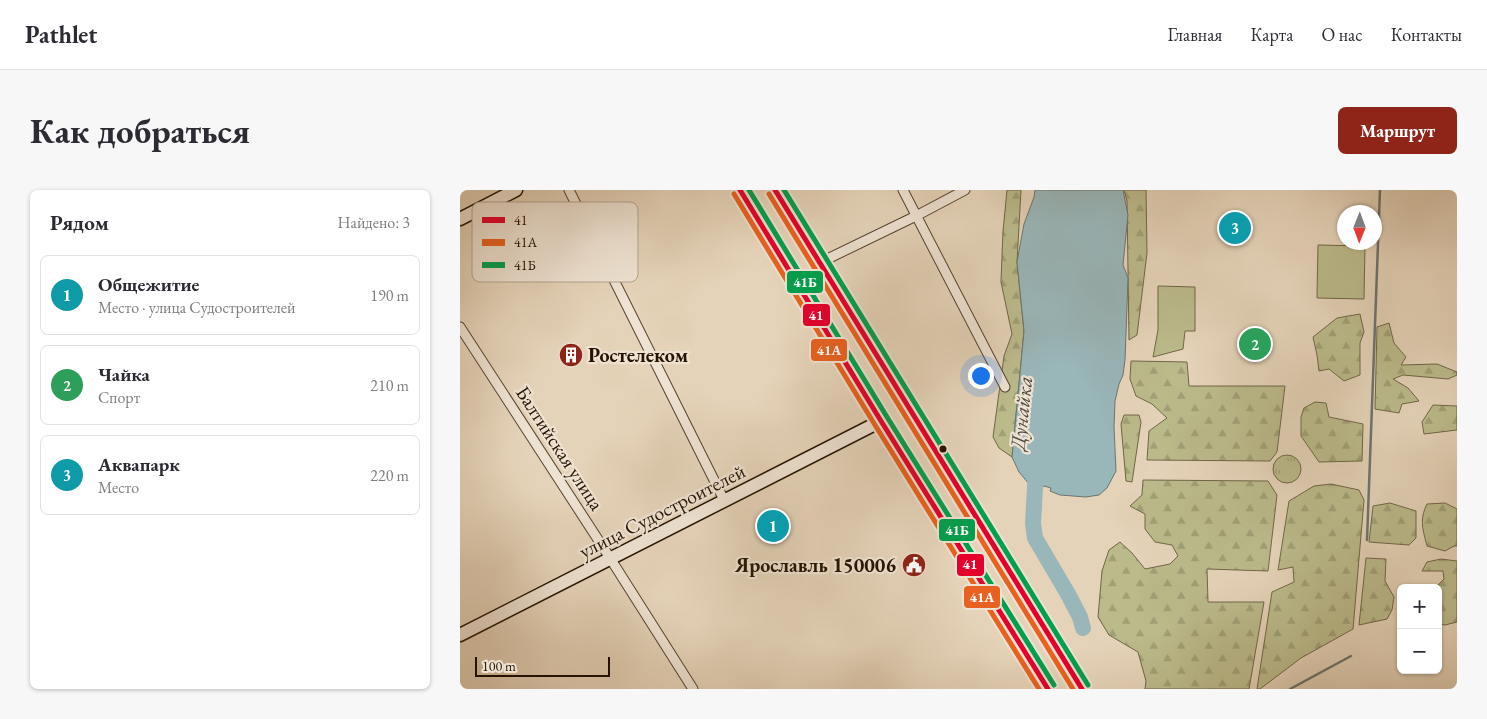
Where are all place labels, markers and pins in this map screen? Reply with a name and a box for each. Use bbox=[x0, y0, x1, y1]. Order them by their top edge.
pin: 3 bbox=[1219, 209, 1251, 247]
pin: 2 bbox=[1239, 325, 1271, 363]
building icon: Ростелеком bbox=[558, 342, 584, 368]
place label: Ростелеком bbox=[588, 342, 689, 368]
unlabelled marker bbox=[938, 444, 948, 454]
pin: 1 bbox=[757, 507, 789, 545]
place label: Ярославль 150006 bbox=[734, 552, 896, 578]
public building icon: Ярославль 150006 bbox=[901, 552, 927, 578]

